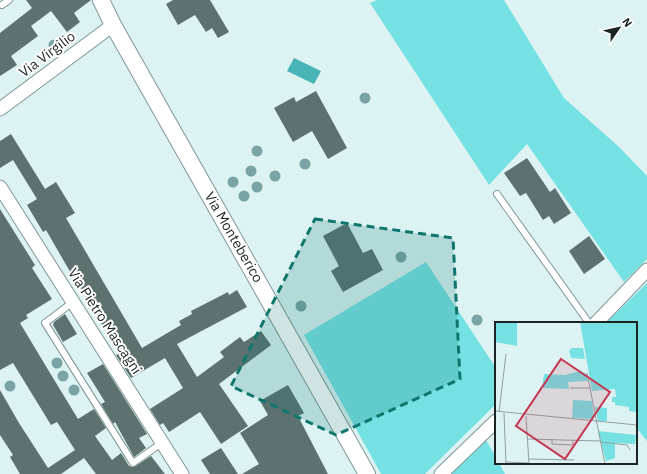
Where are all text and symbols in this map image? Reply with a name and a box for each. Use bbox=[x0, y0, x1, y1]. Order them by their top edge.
north arrow bbox=[599, 8, 639, 48]
text: N bbox=[619, 15, 635, 30]
street label: Via Virgilio bbox=[15, 27, 79, 81]
street label: Via Monteberico bbox=[201, 188, 267, 286]
street label: Via Pietro Mascagni bbox=[64, 265, 146, 377]
inset map bbox=[495, 322, 637, 464]

